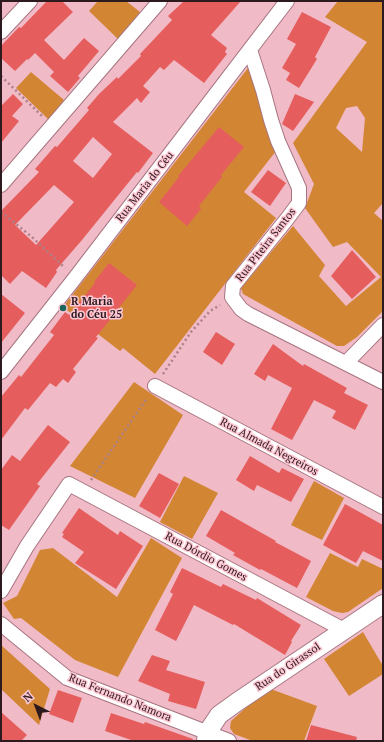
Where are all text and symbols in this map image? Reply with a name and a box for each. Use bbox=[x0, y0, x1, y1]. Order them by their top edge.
street label: Rua Maria do Céu bbox=[113, 149, 177, 225]
street label: Rua Piteira Santos bbox=[233, 206, 299, 284]
place label: R Maria do Céu 25 bbox=[71, 295, 122, 321]
marker: R Maria do Céu 25 bbox=[58, 303, 68, 313]
street label: Rua Almada Negreiros bbox=[218, 416, 320, 478]
street label: Rua Dórdio Gomes bbox=[163, 530, 249, 584]
street label: Rua do Girassol bbox=[253, 640, 323, 694]
street label: Rua Fernando Namora bbox=[67, 671, 173, 725]
north arrow bbox=[16, 686, 56, 726]
text: N bbox=[20, 689, 36, 705]

